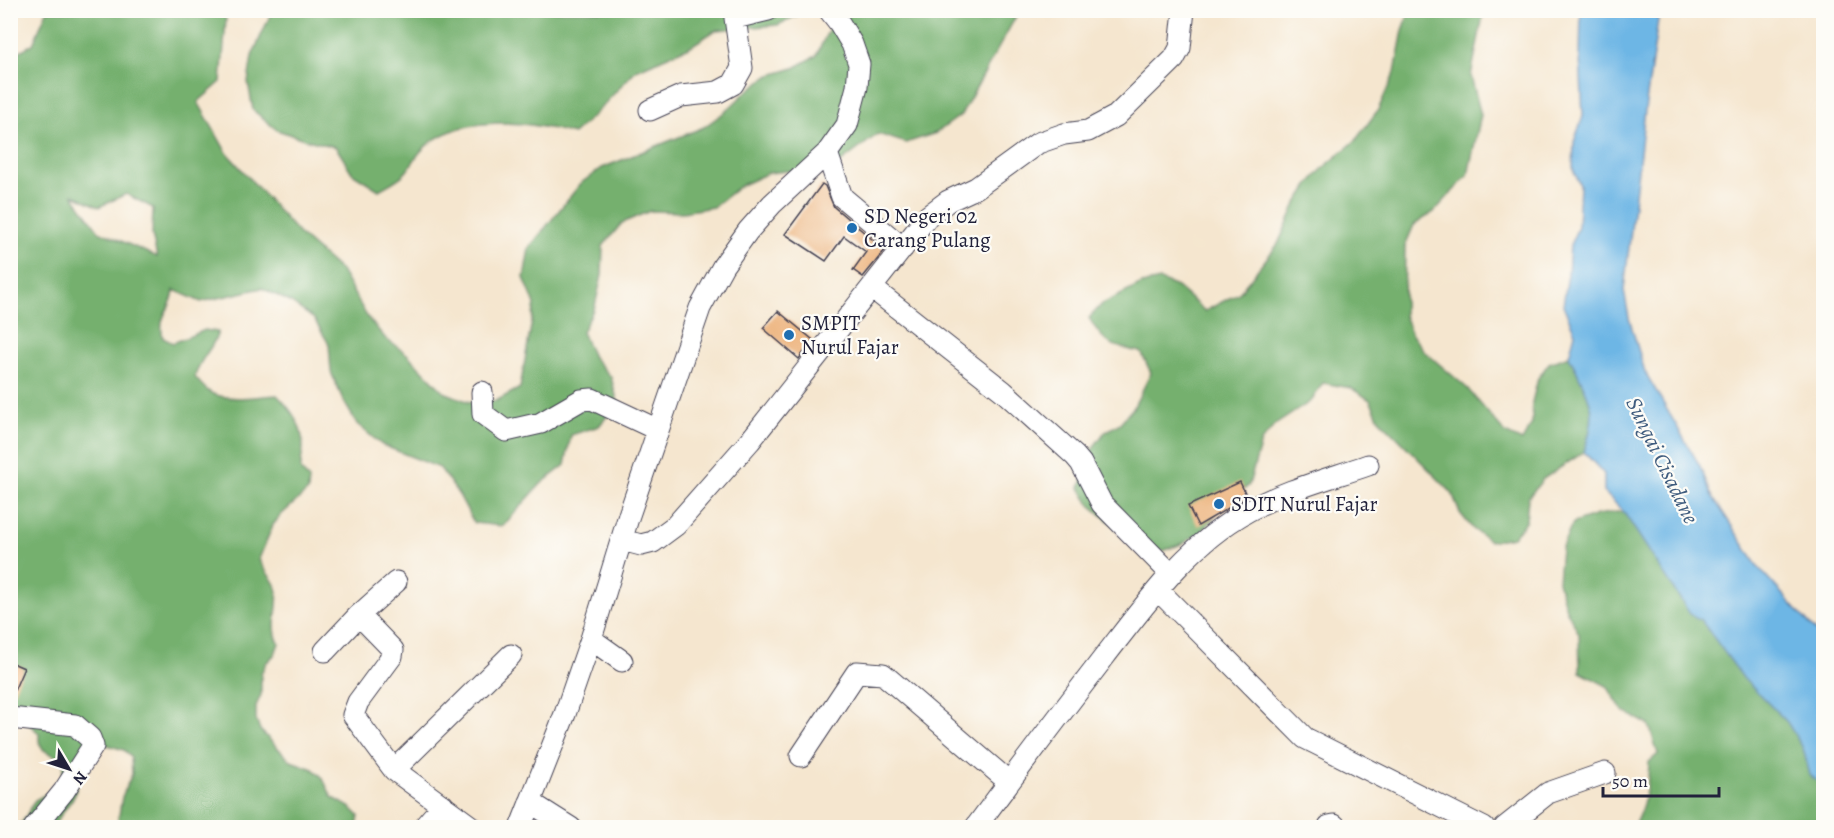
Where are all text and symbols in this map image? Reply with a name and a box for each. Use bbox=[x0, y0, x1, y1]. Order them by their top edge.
place label: SD Negeri 02 Carang Pulang bbox=[864, 202, 991, 254]
marker: SD Negeri 02 Carang Pulang bbox=[845, 221, 859, 235]
place label: SMPIT Nurul Fajar bbox=[801, 309, 899, 361]
marker: SMPIT Nurul Fajar bbox=[782, 328, 796, 342]
water label: Sungai Cisadane bbox=[1618, 392, 1706, 529]
place label: SDIT Nurul Fajar bbox=[1231, 490, 1378, 518]
marker: SDIT Nurul Fajar bbox=[1212, 497, 1226, 511]
north arrow bbox=[39, 739, 99, 799]
scale bar bbox=[1603, 760, 1718, 798]
text: N bbox=[67, 766, 92, 790]
text: 50 m bbox=[1612, 769, 1648, 793]

